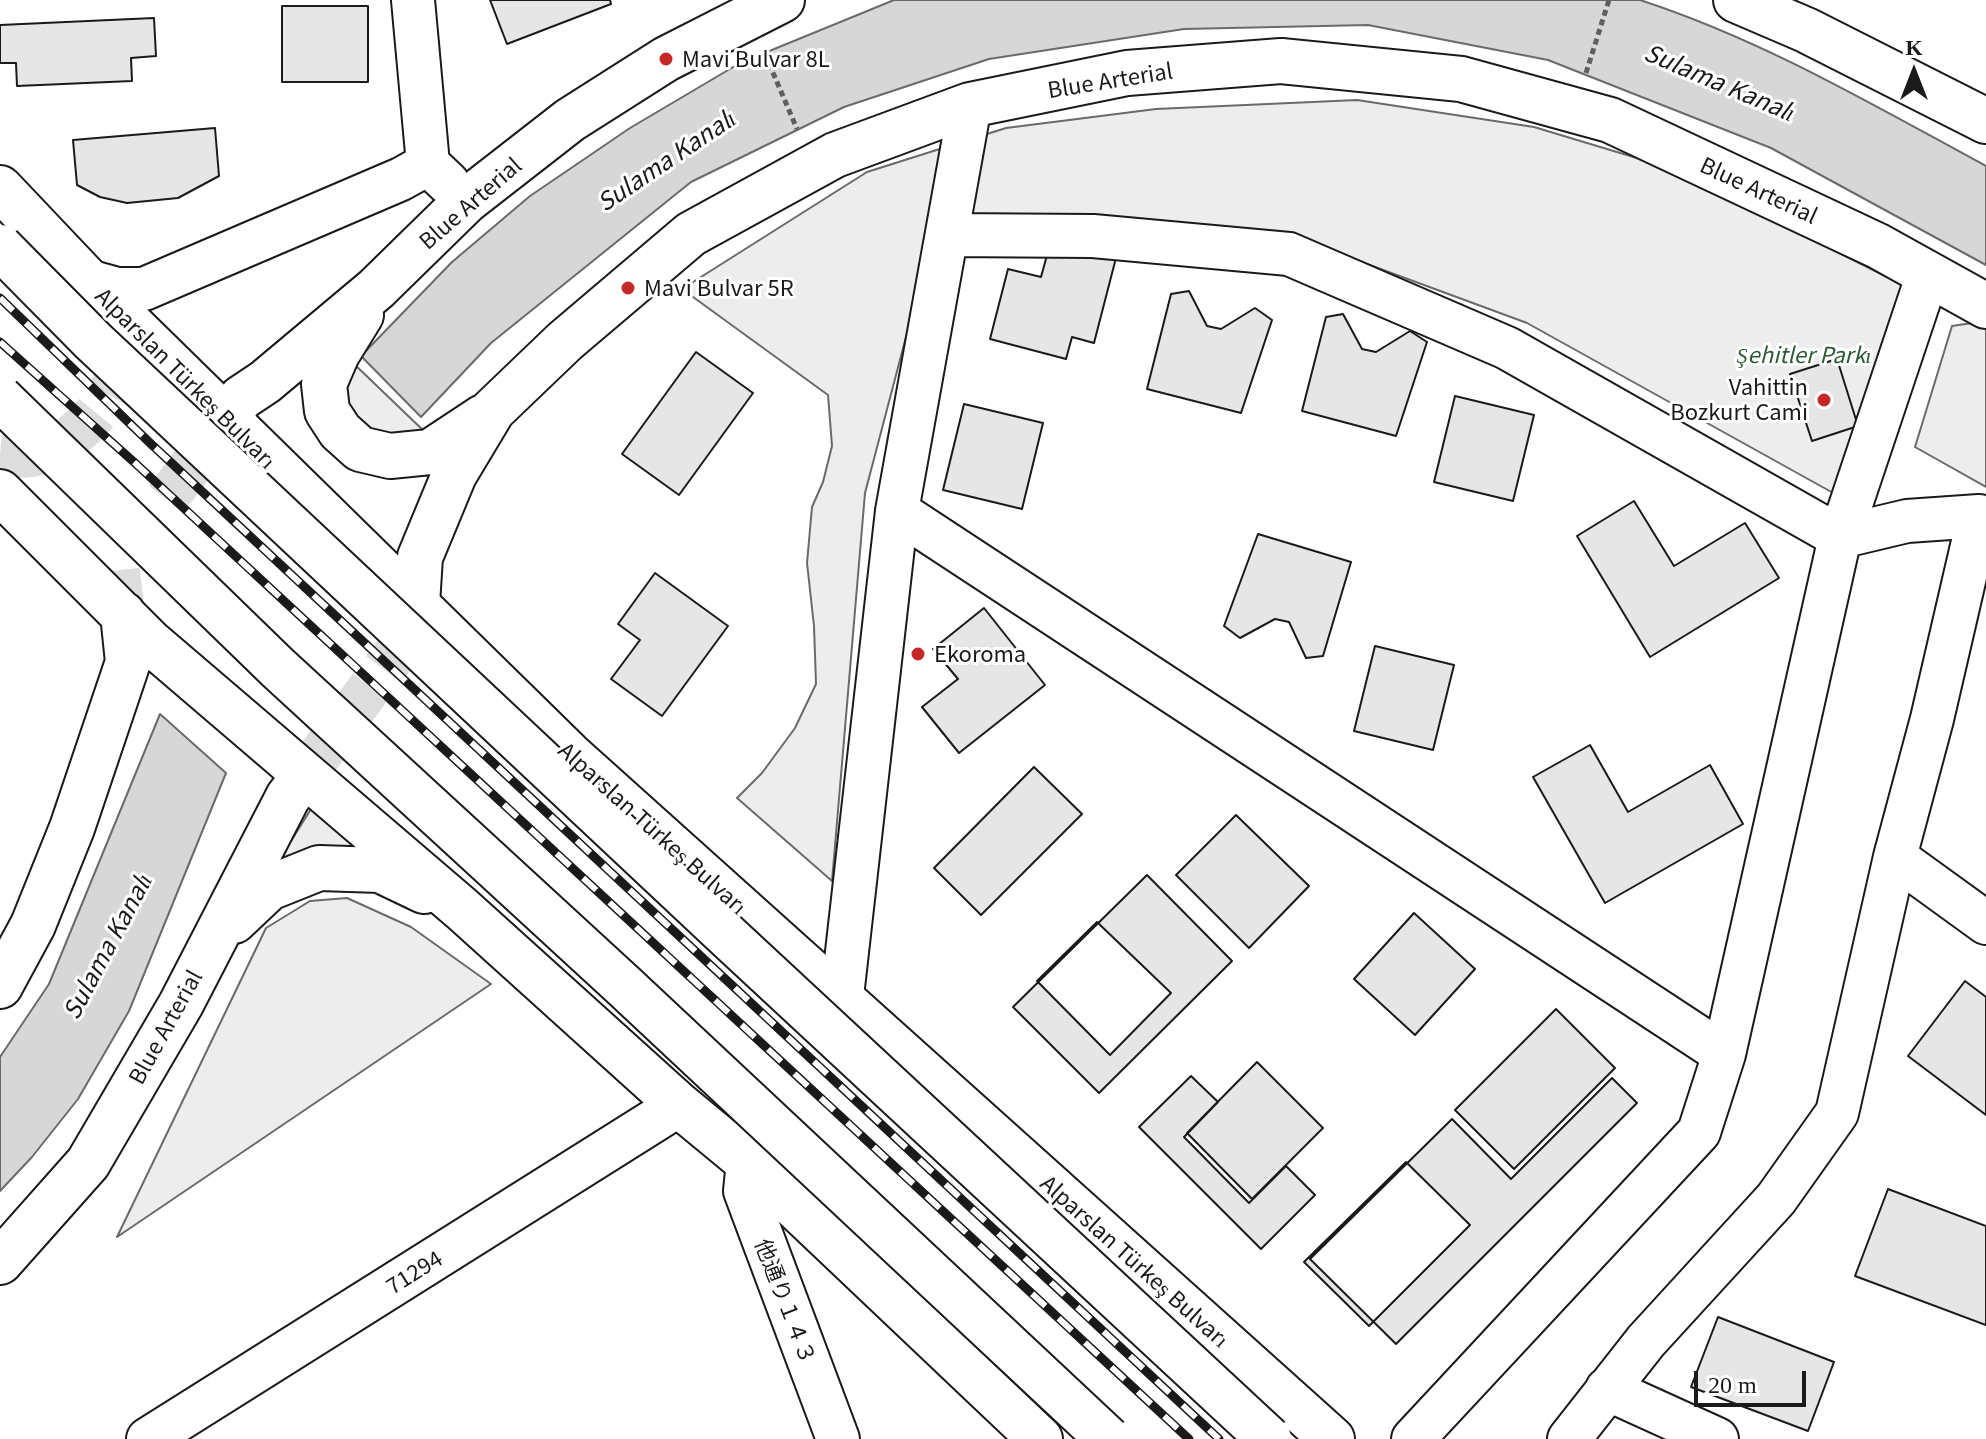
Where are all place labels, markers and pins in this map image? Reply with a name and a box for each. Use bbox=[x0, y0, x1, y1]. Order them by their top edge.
place label: Mavi Bulvar 8L bbox=[682, 46, 830, 72]
marker: Mavi Bulvar 8L bbox=[657, 50, 675, 68]
place label: Mavi Bulvar 5R bbox=[644, 275, 794, 301]
marker: Mavi Bulvar 5R bbox=[619, 279, 637, 297]
place label: Vahittin Bozkurt Cami bbox=[1670, 374, 1808, 426]
marker: Vahittin Bozkurt Cami bbox=[1815, 391, 1833, 409]
place label: Ekoroma bbox=[934, 641, 1026, 667]
marker: Ekoroma bbox=[909, 645, 927, 663]

